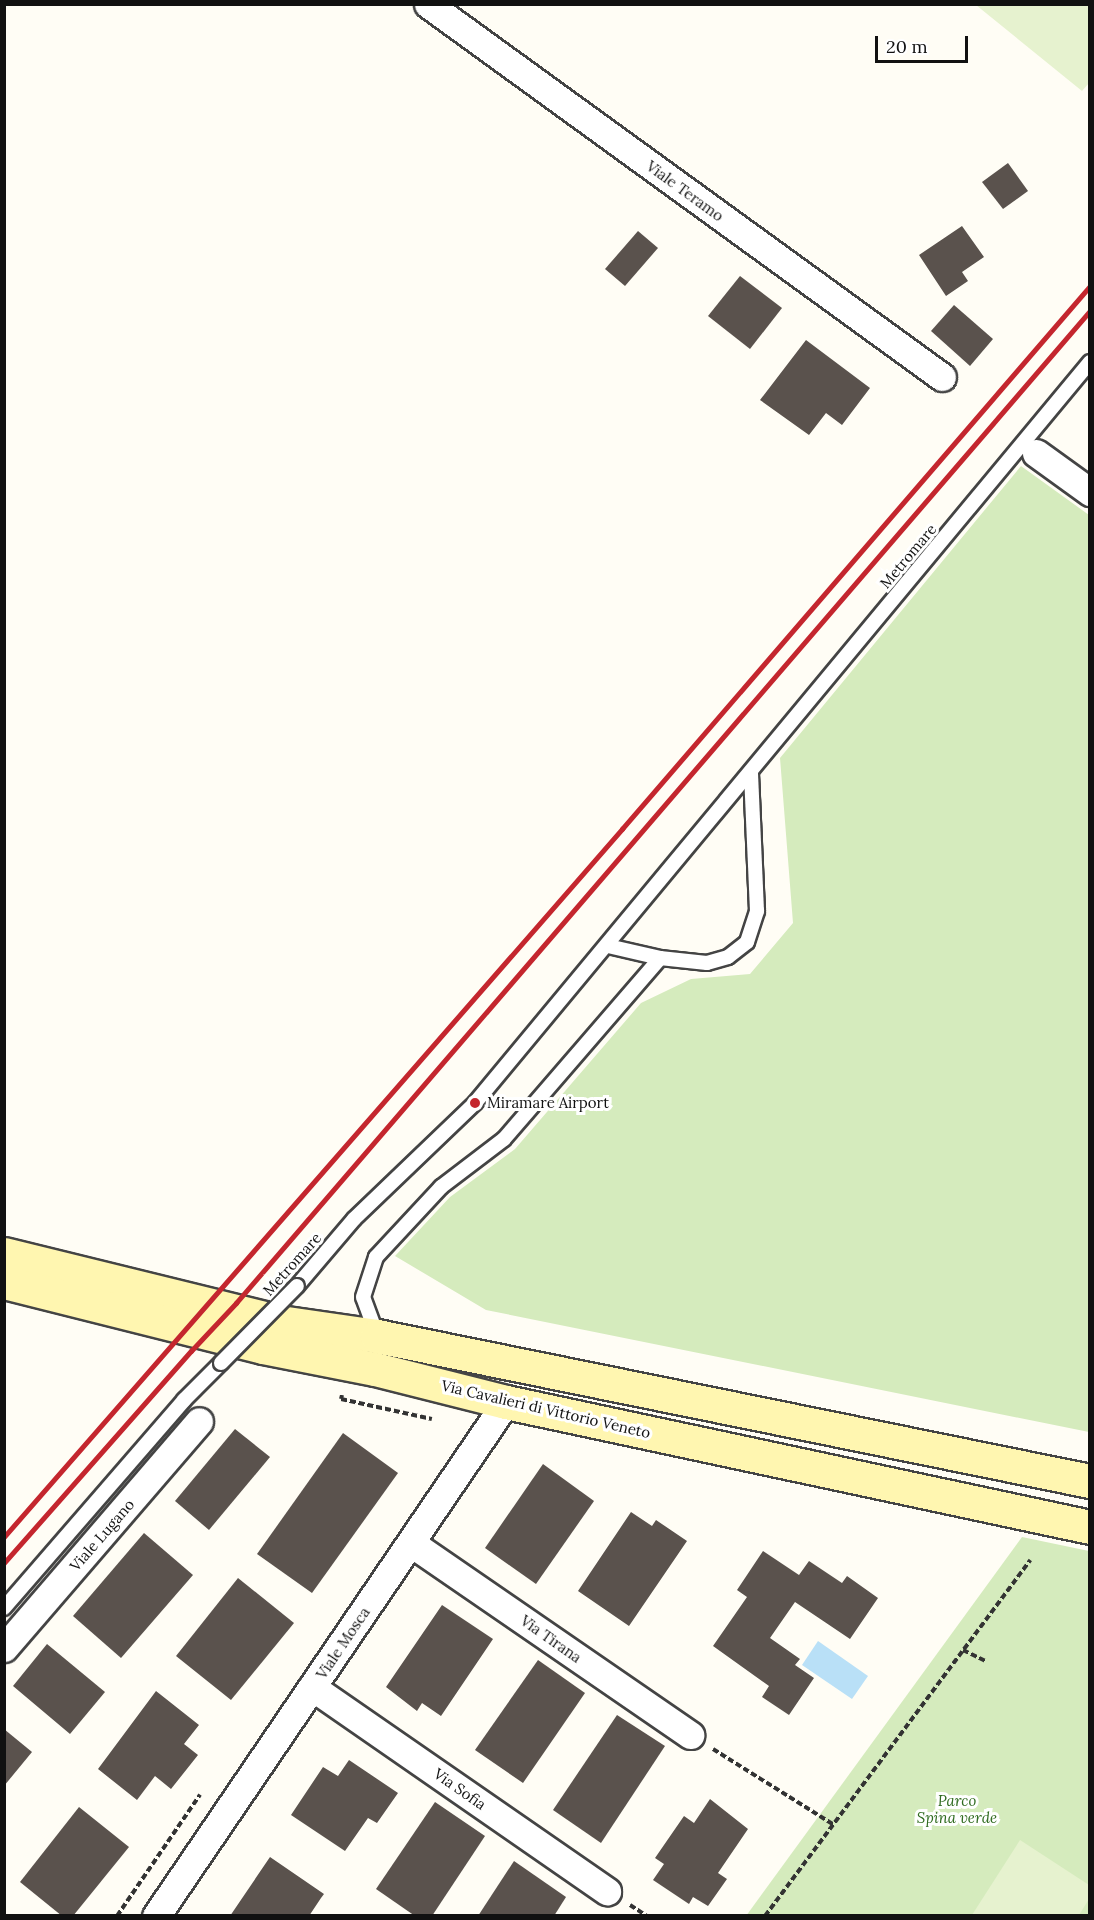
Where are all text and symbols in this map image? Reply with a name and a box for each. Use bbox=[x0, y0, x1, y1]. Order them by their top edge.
scale bar bbox=[878, 24, 971, 62]
text: 20 m bbox=[886, 35, 928, 58]
street label: Viale Teramo bbox=[643, 157, 727, 225]
street label: Metromare bbox=[876, 520, 940, 592]
place label: Miramare Airport bbox=[487, 1094, 609, 1112]
marker: Miramare Airport bbox=[468, 1096, 482, 1110]
street label: Metromare bbox=[259, 1229, 325, 1299]
street label: Via Cavalieri di Vittorio Veneto bbox=[440, 1376, 652, 1442]
street label: Viale Lugano bbox=[66, 1495, 138, 1575]
street label: Viale Mosca bbox=[312, 1604, 374, 1682]
street label: Via Tirana bbox=[517, 1611, 585, 1667]
street label: Via Sofia bbox=[430, 1764, 490, 1814]
park label: Parco Spina verde bbox=[917, 1791, 997, 1826]

